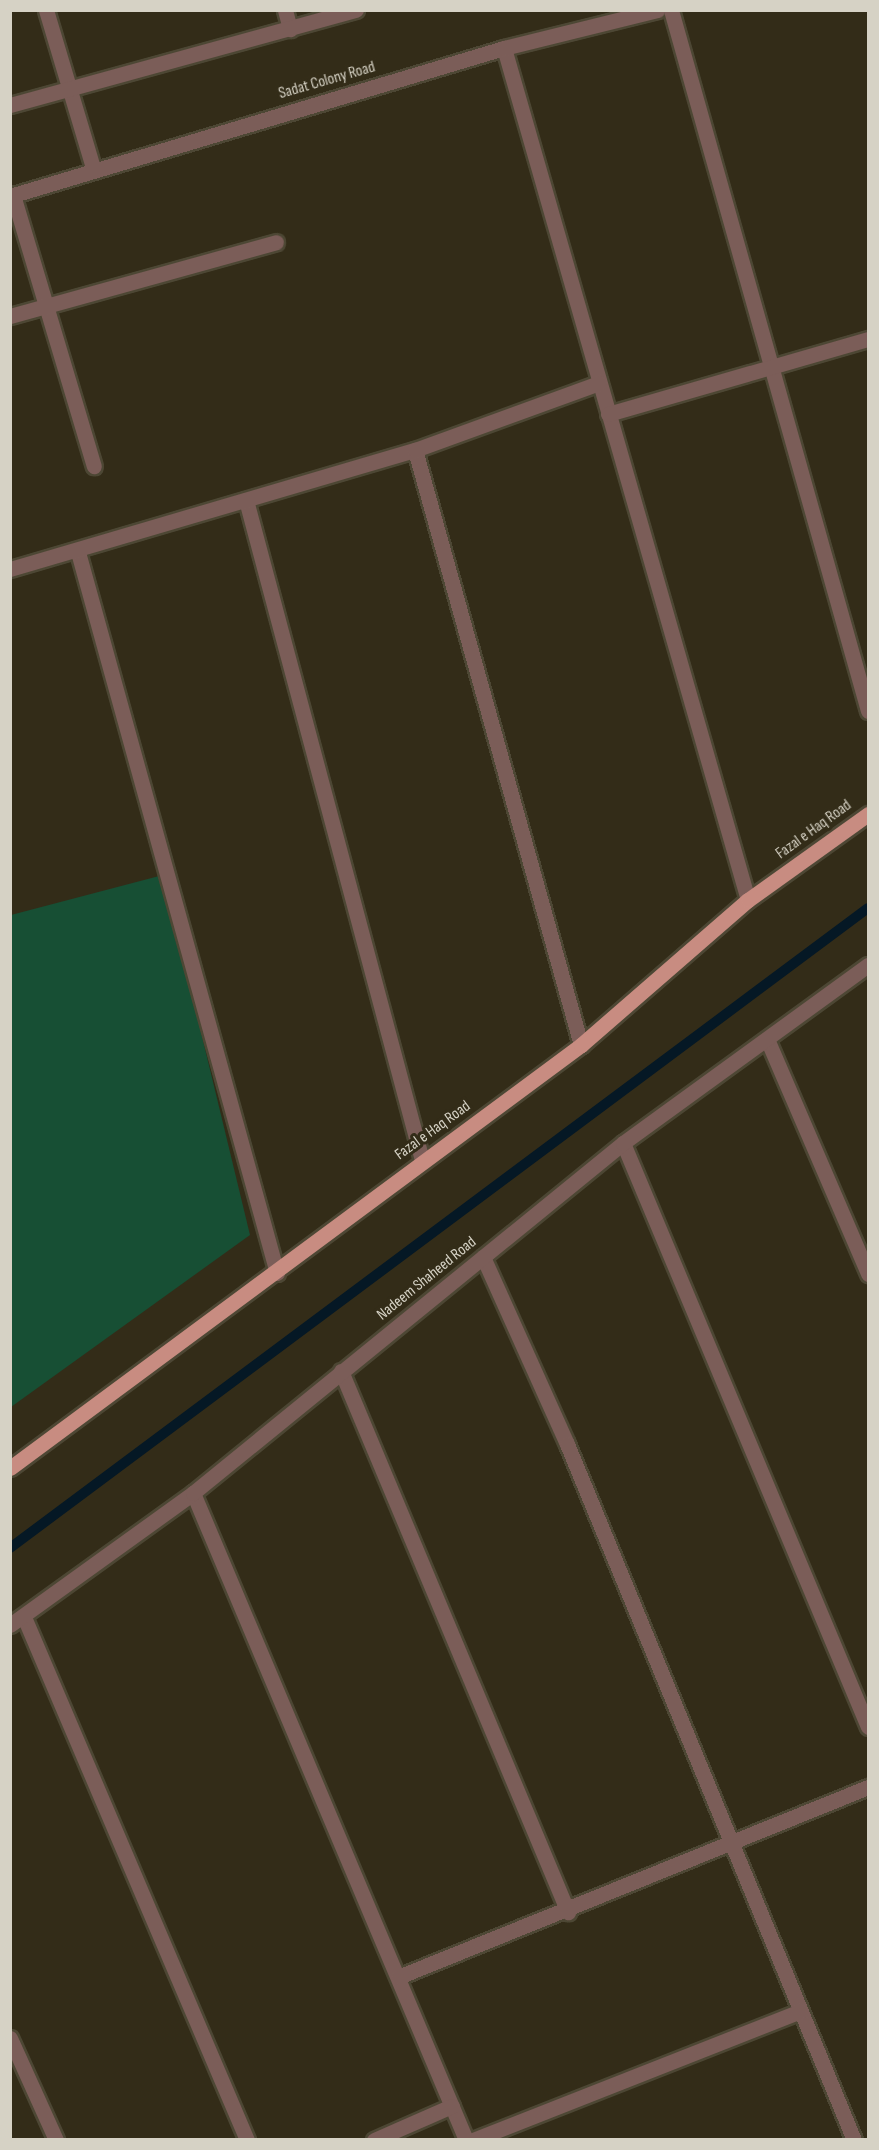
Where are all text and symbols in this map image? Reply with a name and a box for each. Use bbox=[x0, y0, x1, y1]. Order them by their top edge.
street label: Sadat Colony Road bbox=[277, 58, 377, 104]
street label: Fazal e Haq Road bbox=[773, 796, 855, 864]
street label: Fazal e Haq Road bbox=[392, 1097, 474, 1165]
street label: Nadeem Shaheed Road bbox=[374, 1233, 480, 1325]

